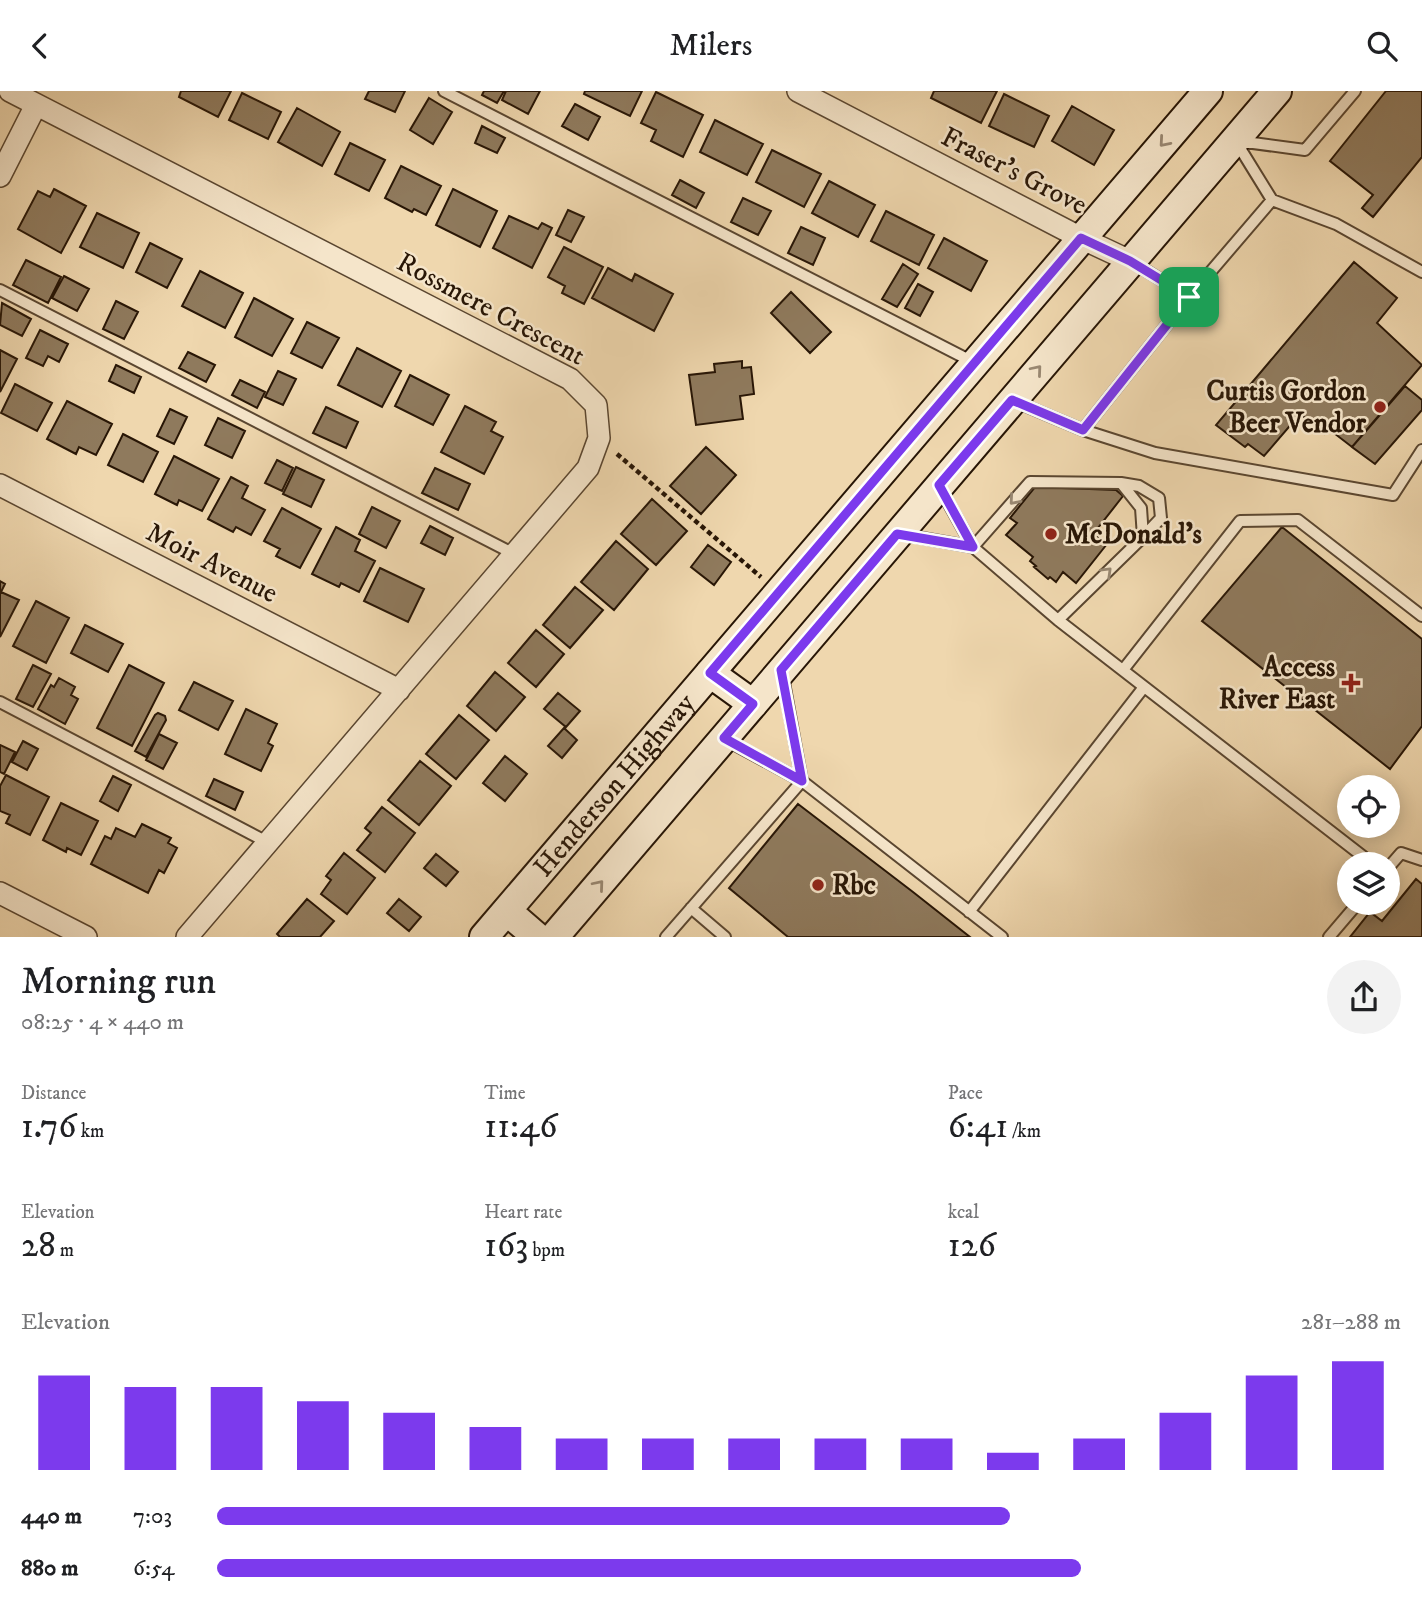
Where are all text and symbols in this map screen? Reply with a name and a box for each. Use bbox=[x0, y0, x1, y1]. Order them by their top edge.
text: Milers bbox=[670, 26, 752, 66]
icon: back bbox=[21, 27, 59, 65]
icon: search bbox=[1363, 27, 1401, 65]
street label: Fraser's Grove bbox=[935, 119, 1093, 223]
one-way arrow bbox=[1160, 134, 1172, 147]
street label: Rossmere Crescent bbox=[391, 245, 591, 373]
pin bbox=[1159, 267, 1219, 327]
icon: arrive bbox=[1170, 278, 1208, 316]
one-way arrow bbox=[1029, 365, 1041, 378]
place label: Curtis Gordon Beer Vendor bbox=[1206, 374, 1367, 441]
marker: Curtis Gordon Beer Vendor bbox=[1372, 399, 1388, 415]
one-way arrow bbox=[1010, 492, 1022, 505]
street label: Moir Avenue bbox=[140, 515, 284, 611]
place label: McDonald's bbox=[1065, 517, 1202, 552]
marker: McDonald's bbox=[1043, 526, 1059, 542]
one-way arrow bbox=[1099, 568, 1112, 581]
place label: Access River East bbox=[1219, 650, 1336, 717]
marker: Access River East bbox=[1341, 673, 1361, 693]
street label: Henderson Highway bbox=[526, 685, 703, 884]
map controls bbox=[1337, 775, 1400, 915]
button: locate bbox=[1337, 775, 1400, 838]
button: layers bbox=[1337, 852, 1400, 915]
place label: Rbc bbox=[832, 868, 876, 903]
marker: Rbc bbox=[810, 877, 826, 893]
one-way arrow bbox=[591, 880, 603, 893]
text: Morning run bbox=[21, 958, 216, 1006]
button: share bbox=[1327, 960, 1401, 1034]
text: 08:25 · 4 × 440 m bbox=[21, 1008, 184, 1037]
text: Distance bbox=[21, 1082, 86, 1105]
text: Time bbox=[484, 1082, 526, 1105]
text: Pace bbox=[948, 1082, 983, 1105]
text: 1.76 bbox=[21, 1105, 77, 1149]
text: 11:46 bbox=[484, 1105, 558, 1149]
text: 6:41 bbox=[948, 1105, 1008, 1149]
text: km bbox=[77, 1120, 104, 1143]
text: /km bbox=[1008, 1120, 1041, 1143]
text: Elevation bbox=[21, 1201, 95, 1224]
text: Heart rate bbox=[484, 1201, 562, 1224]
text: kcal bbox=[948, 1201, 979, 1224]
text: 28 bbox=[21, 1224, 56, 1268]
text: 163 bbox=[484, 1224, 528, 1268]
text: 126 bbox=[948, 1224, 996, 1268]
text: m bbox=[56, 1239, 74, 1262]
text: bpm bbox=[528, 1239, 565, 1262]
text: Elevation bbox=[21, 1308, 110, 1337]
text: 281–288 m bbox=[1301, 1308, 1401, 1337]
text: 440 m bbox=[21, 1502, 82, 1531]
text: 7:03 bbox=[133, 1502, 172, 1531]
text: 880 m bbox=[21, 1554, 79, 1583]
text: 6:54 bbox=[133, 1554, 174, 1583]

